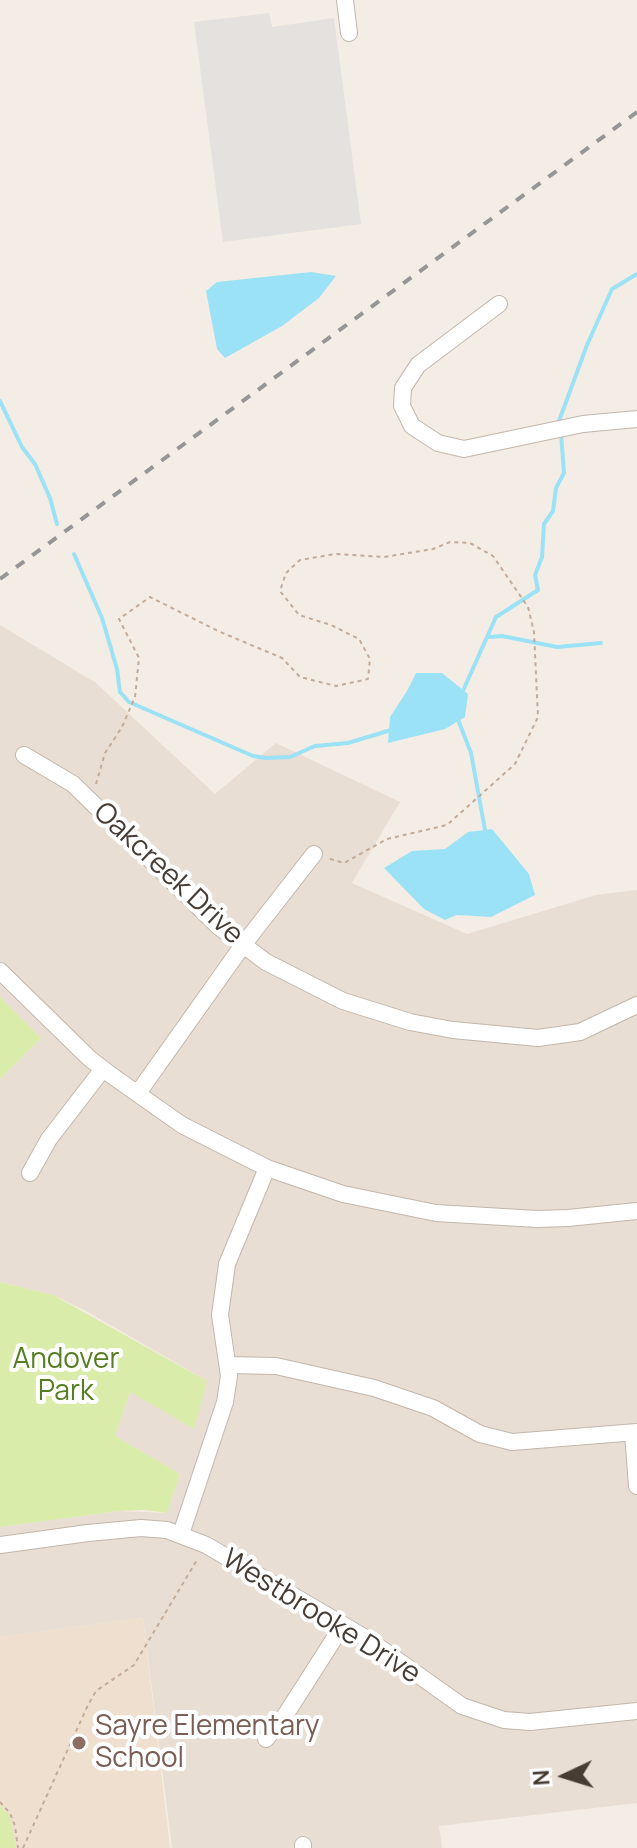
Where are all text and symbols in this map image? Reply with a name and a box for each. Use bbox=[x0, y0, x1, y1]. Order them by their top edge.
street label: Oakcreek Drive bbox=[86, 796, 250, 952]
park label: Andover Park bbox=[13, 1343, 119, 1409]
street label: Westbrooke Drive bbox=[216, 1543, 426, 1691]
place label: Sayre Elementary School bbox=[95, 1710, 320, 1776]
marker: Sayre Elementary School bbox=[70, 1734, 88, 1752]
north arrow bbox=[525, 1736, 605, 1816]
text: N bbox=[526, 1769, 557, 1787]

